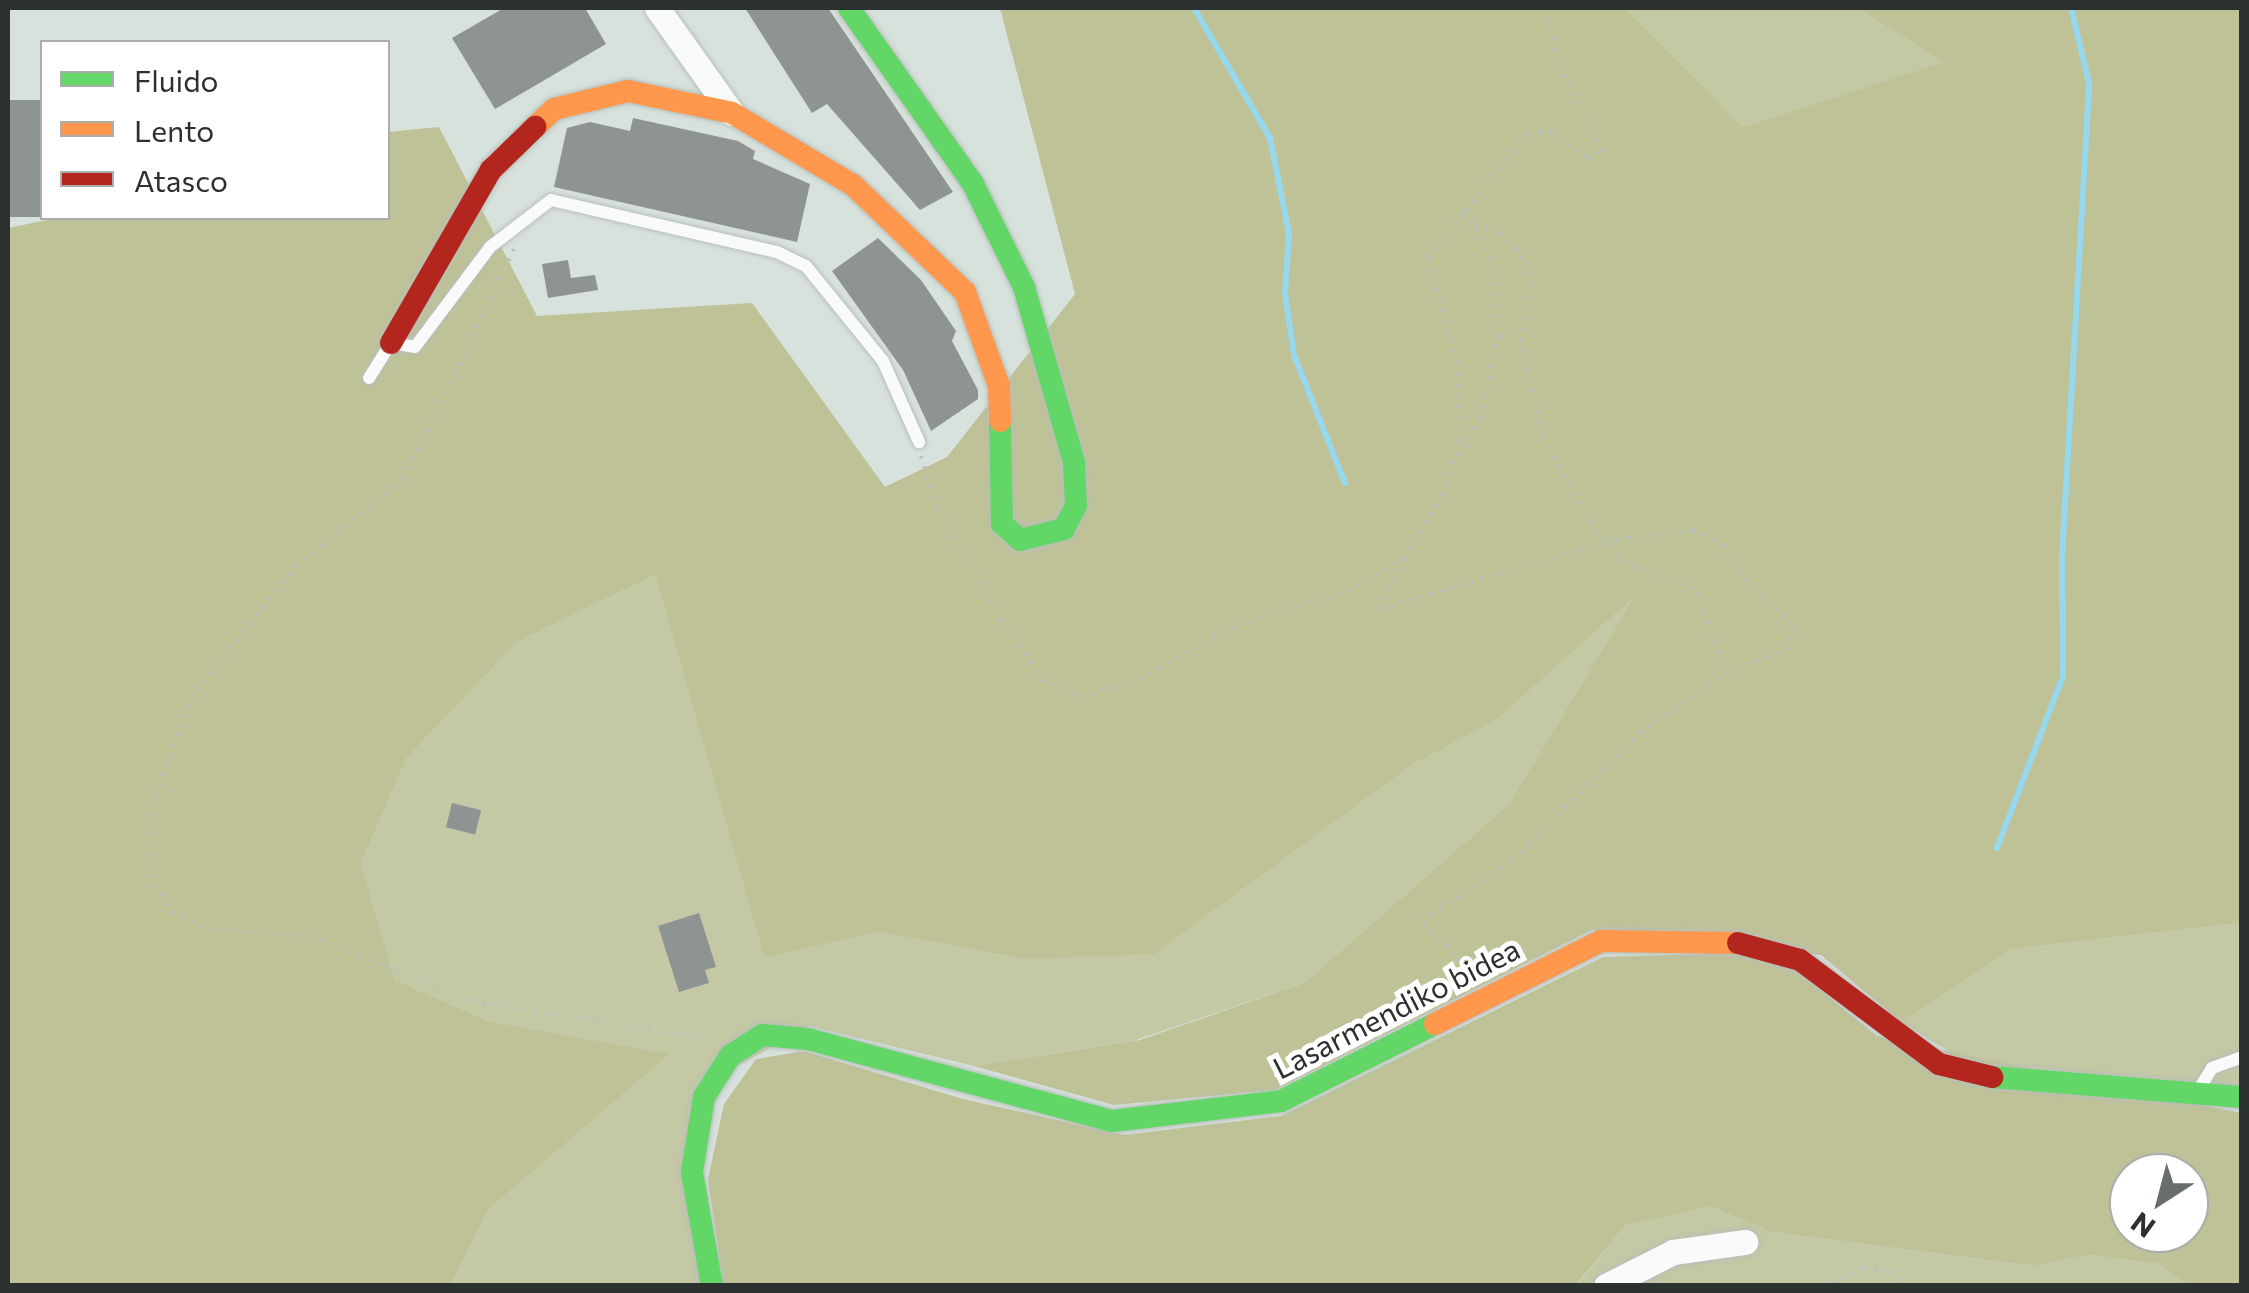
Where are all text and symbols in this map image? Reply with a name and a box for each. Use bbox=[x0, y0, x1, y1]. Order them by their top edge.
legend bbox=[40, 40, 390, 220]
text: Fluido bbox=[134, 61, 219, 98]
text: Lento bbox=[134, 111, 214, 148]
text: Atasco bbox=[134, 161, 228, 198]
street label: Lasarmendiko bidea bbox=[1267, 930, 1525, 1086]
north arrow bbox=[2109, 1153, 2209, 1253]
text: N bbox=[2124, 1206, 2161, 1246]

